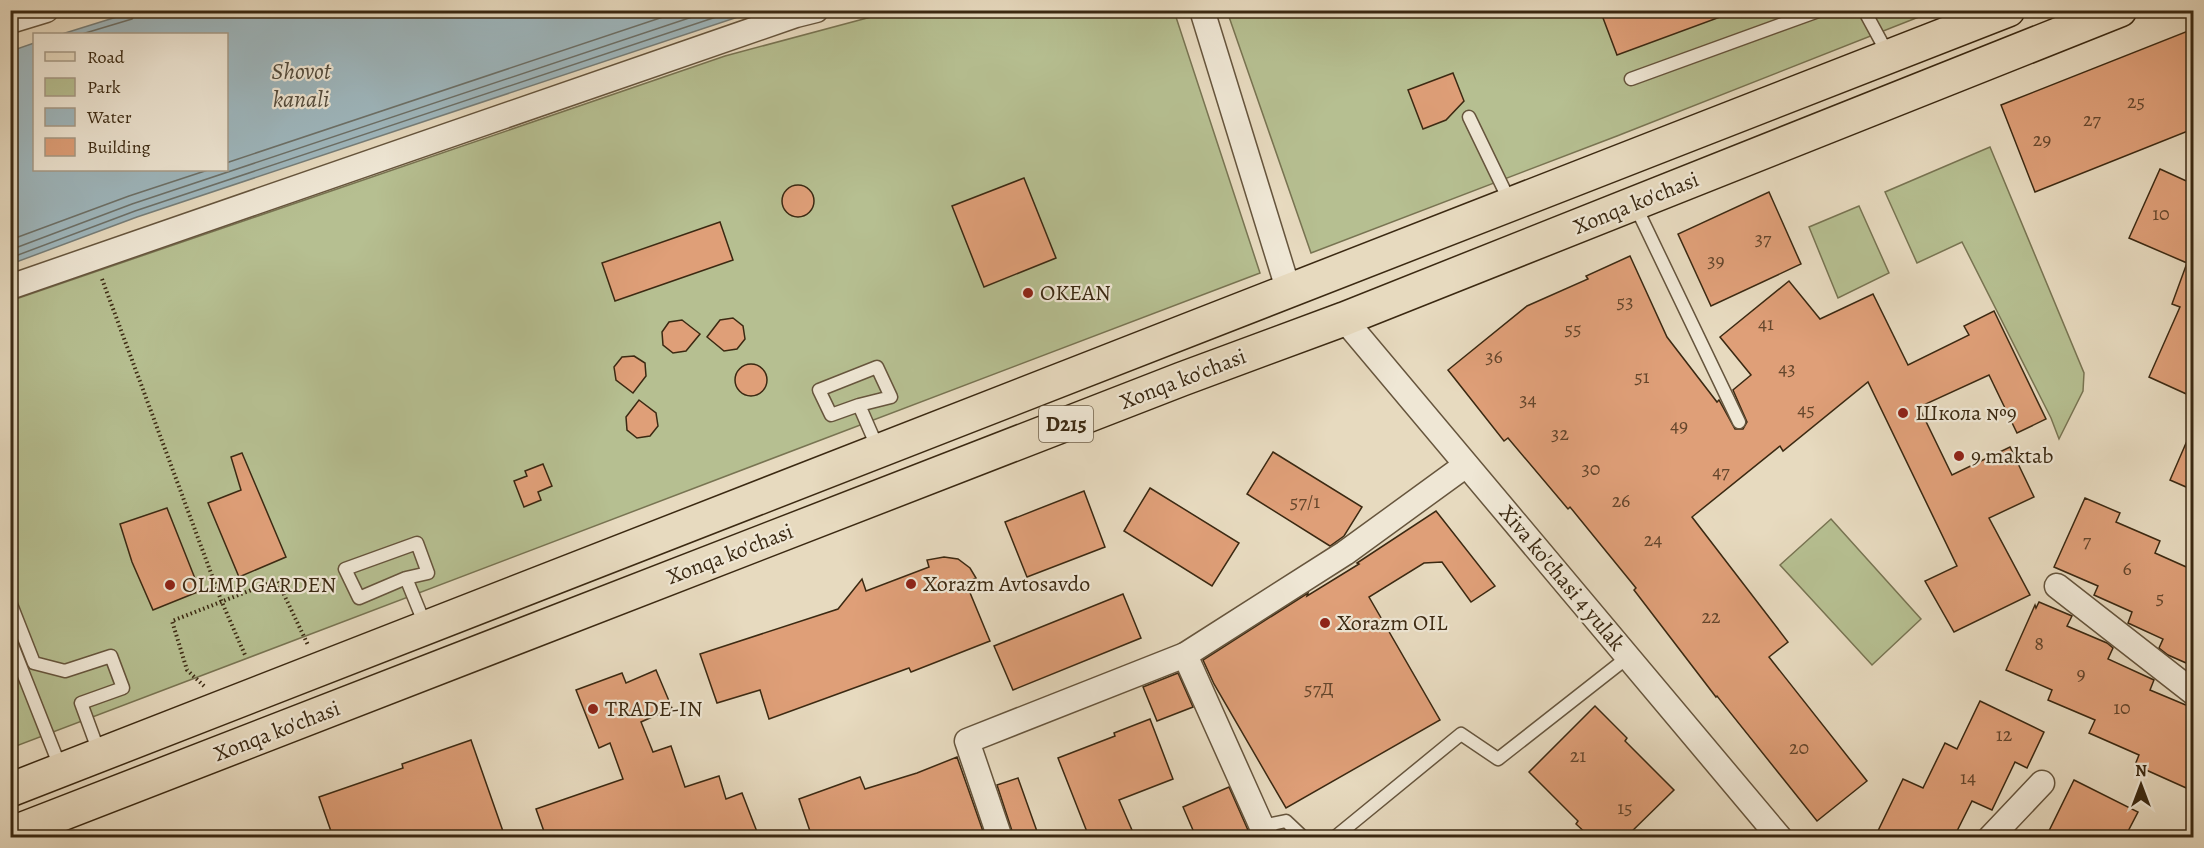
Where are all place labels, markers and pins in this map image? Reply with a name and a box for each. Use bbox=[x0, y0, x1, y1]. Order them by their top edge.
place label: OKEAN bbox=[1040, 278, 1111, 308]
marker: OKEAN bbox=[1021, 286, 1035, 300]
place label: Школа №9 bbox=[1915, 398, 2017, 428]
marker: Школа №9 bbox=[1896, 406, 1910, 420]
place label: 9 maktab bbox=[1971, 441, 2054, 471]
marker: 9 maktab bbox=[1952, 449, 1966, 463]
place label: Xorazm Avtosavdo bbox=[923, 569, 1090, 599]
place label: OLIMP GARDEN bbox=[182, 570, 336, 600]
marker: Xorazm Avtosavdo bbox=[904, 577, 918, 591]
marker: OLIMP GARDEN bbox=[163, 578, 177, 592]
place label: Xorazm OIL bbox=[1337, 608, 1448, 638]
marker: Xorazm OIL bbox=[1318, 616, 1332, 630]
place label: TRADE-IN bbox=[605, 694, 703, 724]
marker: TRADE-IN bbox=[586, 702, 600, 716]

